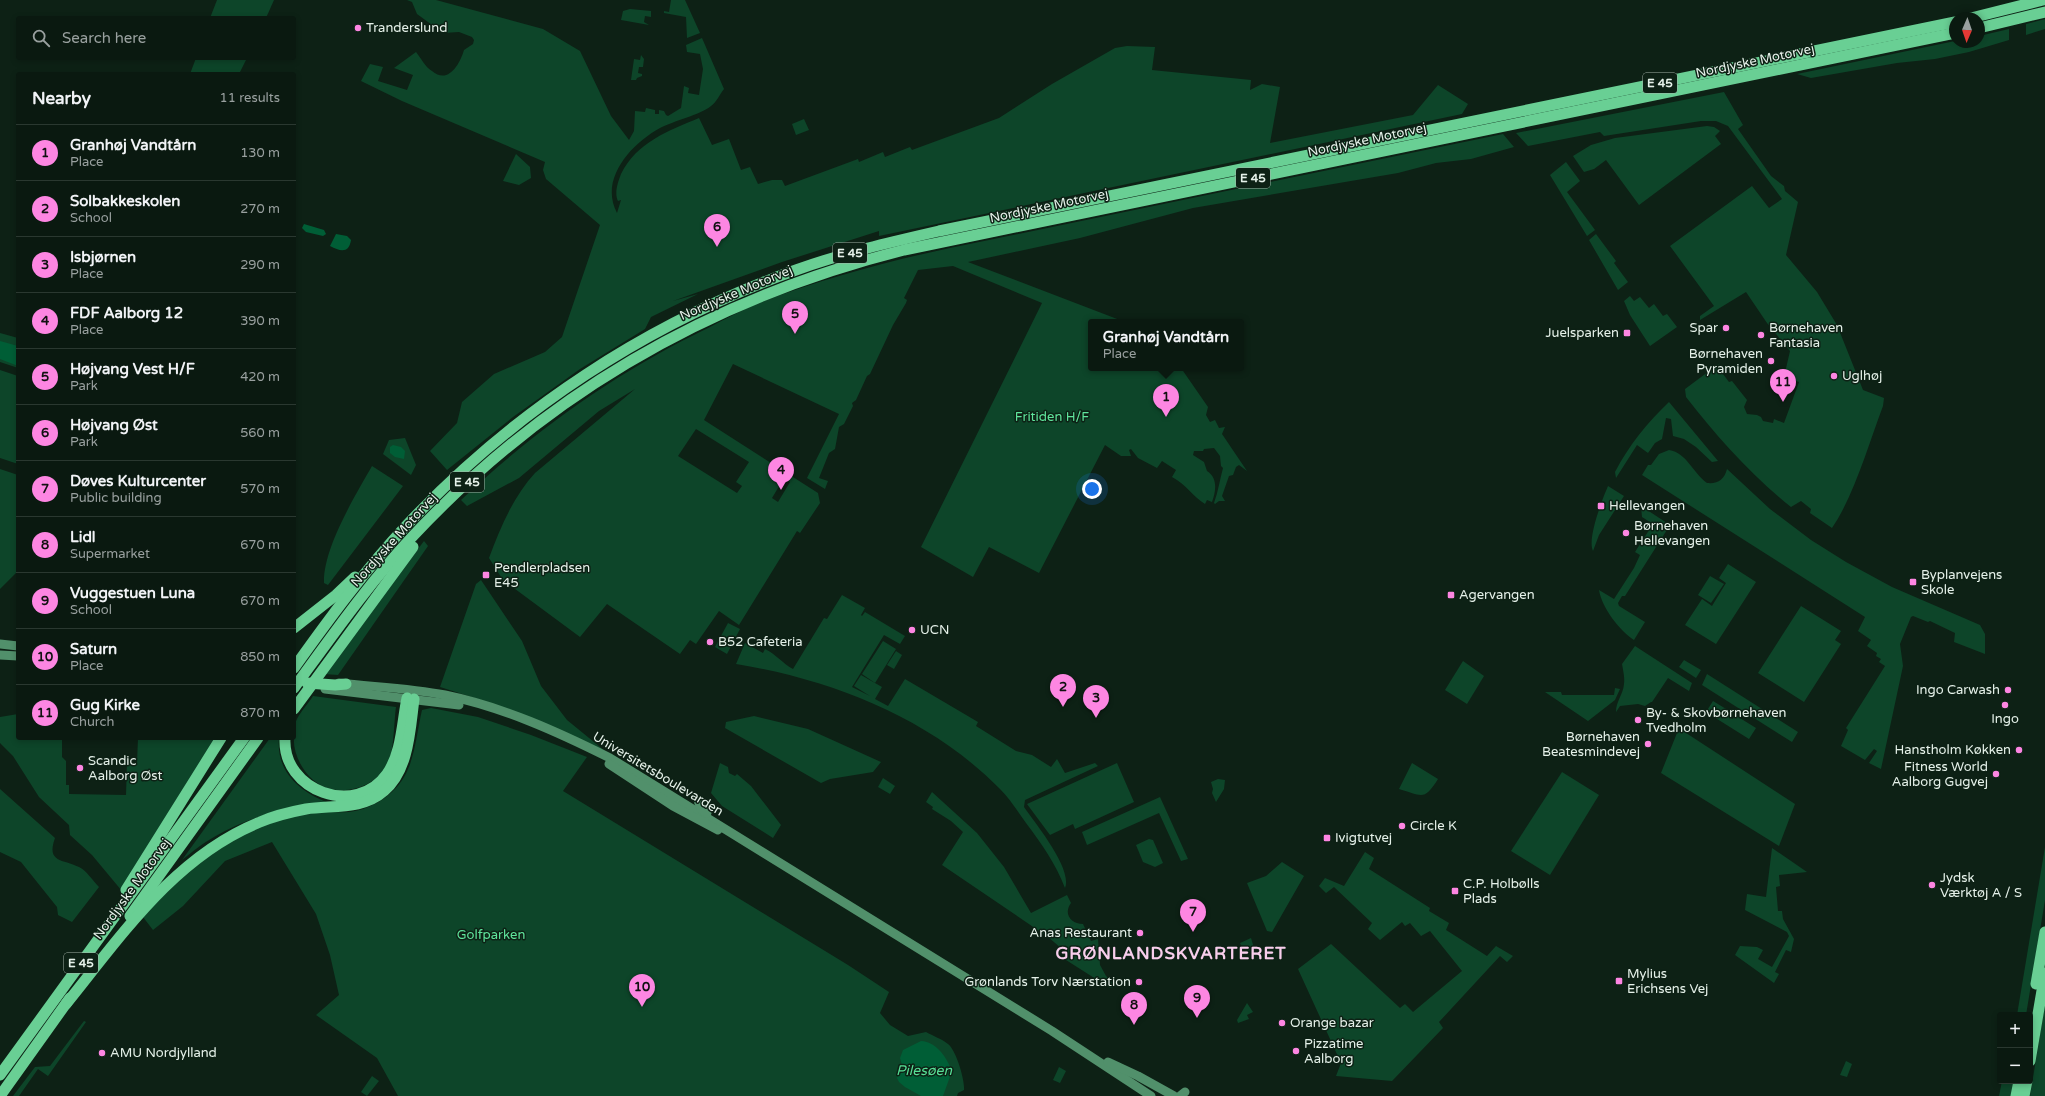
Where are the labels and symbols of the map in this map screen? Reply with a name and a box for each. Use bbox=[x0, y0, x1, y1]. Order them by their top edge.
north arrow bbox=[1949, 12, 1985, 48]
place label: Tranderslund bbox=[366, 20, 447, 36]
marker: Tranderslund bbox=[353, 23, 363, 33]
street label: Nordjyske Motorvej bbox=[1694, 41, 1816, 81]
road number: E 45 bbox=[1643, 73, 1677, 93]
street label: Nordjyske Motorvej bbox=[1306, 120, 1428, 160]
road number: E 45 bbox=[1236, 168, 1270, 188]
street label: Nordjyske Motorvej bbox=[988, 186, 1110, 226]
pin: 6 bbox=[704, 214, 730, 247]
road number: E 45 bbox=[833, 243, 867, 263]
street label: Nordjyske Motorvej bbox=[677, 262, 795, 324]
pin: 5 bbox=[782, 301, 808, 334]
place label: Spar bbox=[1690, 320, 1718, 336]
place label: Børnehaven Fantasia bbox=[1769, 320, 1843, 351]
marker: Spar bbox=[1721, 323, 1731, 333]
place label: Juelsparken bbox=[1545, 325, 1619, 341]
marker: Juelsparken bbox=[1622, 328, 1632, 338]
marker: Børnehaven Fantasia bbox=[1756, 330, 1766, 340]
place label: Børnehaven Pyramiden bbox=[1689, 346, 1763, 377]
marker: Børnehaven Pyramiden bbox=[1766, 356, 1776, 366]
place label: Uglhøj bbox=[1842, 368, 1882, 384]
pin: 11 bbox=[1770, 369, 1796, 402]
marker: Uglhøj bbox=[1829, 371, 1839, 381]
pin: 1 bbox=[1153, 384, 1179, 417]
park label: Fritiden H/F bbox=[1015, 409, 1089, 425]
pin: 4 bbox=[768, 457, 794, 490]
road number: E 45 bbox=[450, 472, 484, 492]
your location bbox=[1082, 479, 1102, 499]
street label: Nordjyske Motorvej bbox=[348, 490, 440, 590]
place label: Hellevangen bbox=[1609, 498, 1685, 514]
marker: Hellevangen bbox=[1596, 501, 1606, 511]
place label: Børnehaven Hellevangen bbox=[1634, 518, 1710, 549]
marker: Børnehaven Hellevangen bbox=[1621, 528, 1631, 538]
place label: Pendlerpladsen E45 bbox=[494, 560, 590, 591]
place label: Byplanvejens Skole bbox=[1921, 567, 2002, 598]
marker: Pendlerpladsen E45 bbox=[481, 570, 491, 580]
marker: Byplanvejens Skole bbox=[1908, 577, 1918, 587]
place label: Agervangen bbox=[1459, 587, 1535, 603]
marker: Agervangen bbox=[1446, 590, 1456, 600]
place label: UCN bbox=[920, 622, 949, 638]
marker: UCN bbox=[907, 625, 917, 635]
place label: B52 Cafeteria bbox=[718, 634, 803, 650]
marker: B52 Cafeteria bbox=[705, 637, 715, 647]
pin: 2 bbox=[1050, 674, 1076, 707]
place label: Ingo Carwash bbox=[1916, 682, 2000, 698]
pin: 3 bbox=[1083, 685, 1109, 718]
marker: Ingo Carwash bbox=[2003, 685, 2013, 695]
marker: Ingo bbox=[2000, 700, 2010, 710]
place label: By- & Skovbørnehaven Tvedholm bbox=[1646, 705, 1786, 736]
place label: Ingo bbox=[1991, 711, 2019, 727]
marker: By- & Skovbørnehaven Tvedholm bbox=[1633, 715, 1643, 725]
street label: Universitetsboulevarden bbox=[590, 729, 726, 819]
place label: Børnehaven Beatesmindevej bbox=[1542, 729, 1640, 760]
marker: Børnehaven Beatesmindevej bbox=[1643, 739, 1653, 749]
place label: Hanstholm Køkken bbox=[1894, 742, 2011, 758]
marker: Hanstholm Køkken bbox=[2014, 745, 2024, 755]
place label: Scandic Aalborg Øst bbox=[88, 753, 162, 784]
place label: Fitness World Aalborg Gugvej bbox=[1892, 759, 1988, 790]
marker: Scandic Aalborg Øst bbox=[75, 763, 85, 773]
marker: Fitness World Aalborg Gugvej bbox=[1991, 769, 2001, 779]
place label: Circle K bbox=[1410, 818, 1457, 834]
marker: Circle K bbox=[1397, 821, 1407, 831]
place label: Ivigtutvej bbox=[1335, 830, 1392, 846]
marker: Ivigtutvej bbox=[1322, 833, 1332, 843]
street label: Nordjyske Motorvej bbox=[90, 835, 174, 943]
place label: Jydsk Værktøj A / S bbox=[1940, 870, 2022, 901]
place label: C.P. Holbølls Plads bbox=[1463, 876, 1540, 907]
marker: Jydsk Værktøj A / S bbox=[1927, 880, 1937, 890]
marker: C.P. Holbølls Plads bbox=[1450, 886, 1460, 896]
pin: 7 bbox=[1180, 899, 1206, 932]
place label: Anas Restaurant bbox=[1030, 925, 1132, 941]
park label: Golfparken bbox=[457, 927, 525, 943]
marker: Anas Restaurant bbox=[1135, 928, 1145, 938]
district label: GRØNLANDSKVARTERET bbox=[1055, 943, 1287, 964]
road number: E 45 bbox=[64, 953, 98, 973]
place label: Mylius Erichsens Vej bbox=[1627, 966, 1708, 997]
pin: 10 bbox=[629, 974, 655, 1007]
place label: Grønlands Torv Nærstation bbox=[964, 974, 1131, 990]
marker: Mylius Erichsens Vej bbox=[1614, 976, 1624, 986]
marker: Grønlands Torv Nærstation bbox=[1134, 977, 1144, 987]
pin: 9 bbox=[1184, 985, 1210, 1018]
pin: 8 bbox=[1121, 992, 1147, 1025]
place label: Orange bazar bbox=[1290, 1015, 1374, 1031]
marker: Orange bazar bbox=[1277, 1018, 1287, 1028]
place label: Pizzatime Aalborg bbox=[1304, 1036, 1363, 1067]
place label: AMU Nordjylland bbox=[110, 1045, 217, 1061]
marker: Pizzatime Aalborg bbox=[1291, 1046, 1301, 1056]
marker: AMU Nordjylland bbox=[97, 1048, 107, 1058]
water label: Pilesøen bbox=[896, 1062, 952, 1079]

